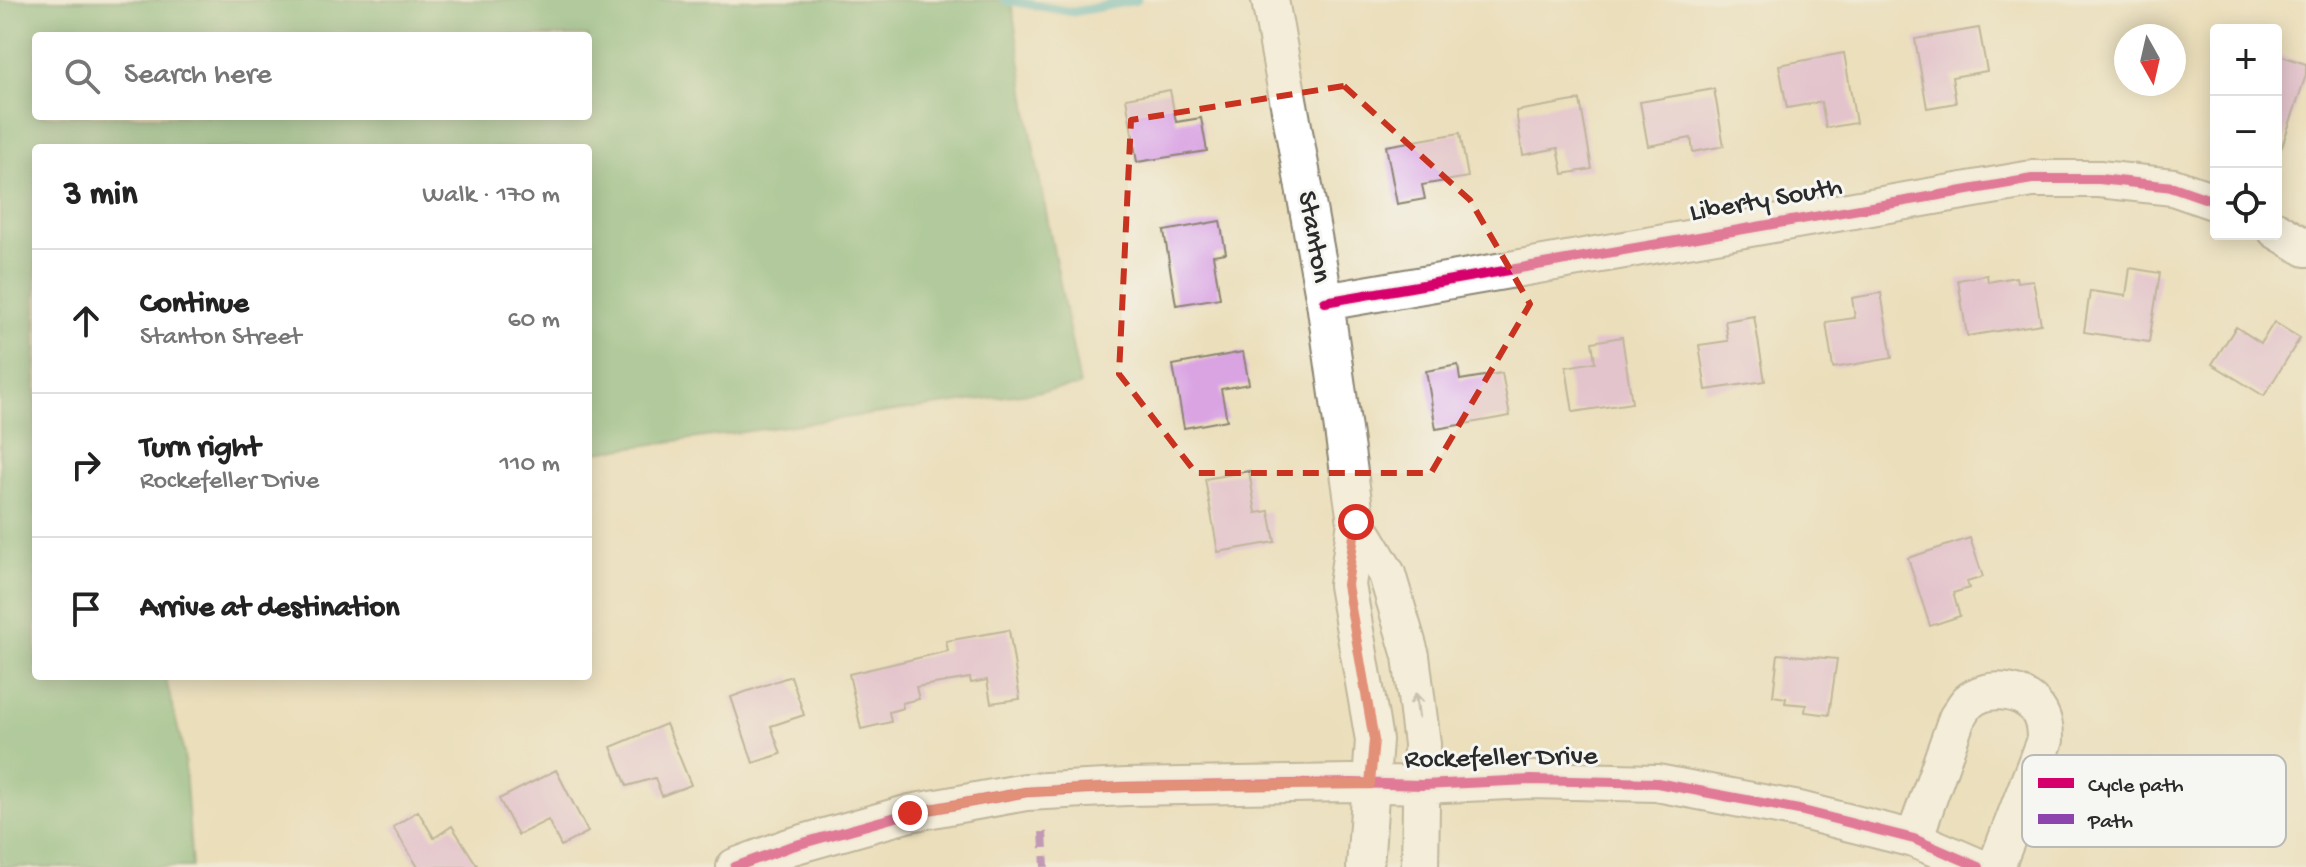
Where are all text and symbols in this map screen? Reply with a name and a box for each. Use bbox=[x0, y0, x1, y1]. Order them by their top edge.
north arrow bbox=[2114, 24, 2186, 96]
map controls bbox=[2210, 24, 2282, 240]
button: + bbox=[2210, 24, 2282, 96]
search box bbox=[32, 32, 592, 120]
icon: search bbox=[60, 54, 104, 98]
text: Search here bbox=[124, 59, 272, 94]
button: − bbox=[2210, 96, 2282, 168]
button: locate bbox=[2210, 168, 2282, 240]
street label: Liberty South bbox=[1687, 171, 1845, 231]
text: 3 min bbox=[64, 176, 137, 216]
text: Walk · 170 m bbox=[422, 181, 560, 212]
street label: Stanton bbox=[1289, 189, 1337, 286]
text: Continue bbox=[140, 288, 249, 323]
icon: ahead bbox=[64, 299, 108, 343]
text: 60 m bbox=[507, 306, 560, 337]
text: Stanton Street bbox=[140, 323, 301, 354]
text: Turn right bbox=[140, 432, 260, 467]
icon: right bbox=[64, 443, 108, 487]
text: 110 m bbox=[500, 450, 560, 481]
text: Rockefeller Drive bbox=[140, 467, 319, 498]
route start bbox=[1338, 504, 1374, 540]
icon: arrive bbox=[64, 587, 108, 631]
text: Arrive at destination bbox=[140, 592, 400, 627]
one-way arrow bbox=[1409, 693, 1424, 718]
street label: Rockefeller Drive bbox=[1404, 741, 1598, 777]
legend bbox=[2022, 755, 2286, 847]
text: Cycle path bbox=[2088, 774, 2184, 800]
route end bbox=[892, 795, 928, 831]
text: Path bbox=[2087, 810, 2133, 836]

